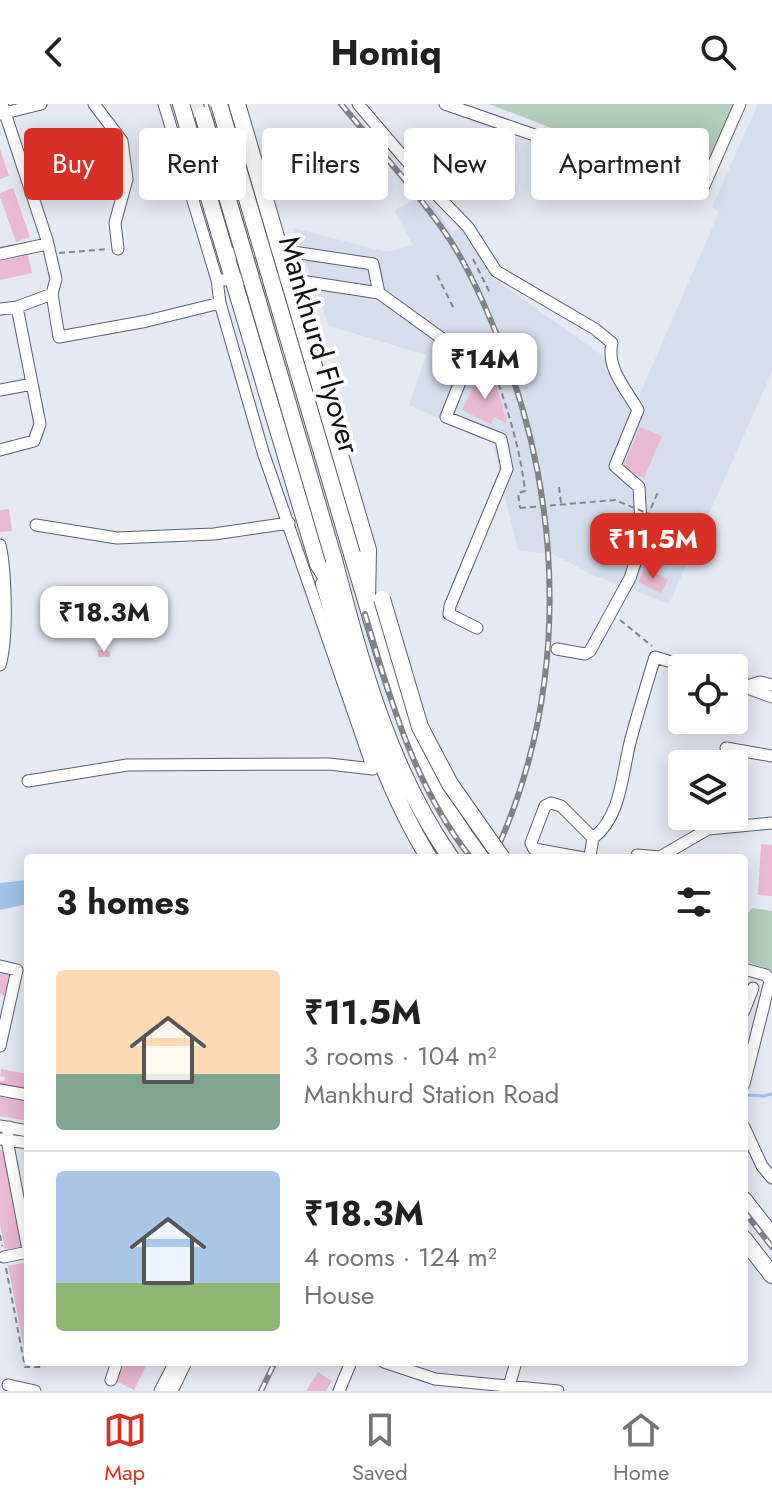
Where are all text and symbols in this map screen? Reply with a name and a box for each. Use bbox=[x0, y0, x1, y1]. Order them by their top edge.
text: Homiq bbox=[330, 26, 442, 78]
icon: back bbox=[32, 30, 76, 74]
icon: search bbox=[696, 30, 740, 74]
chip: Buy bbox=[24, 128, 123, 200]
chip: Rent bbox=[139, 128, 246, 200]
chip: Filters bbox=[262, 128, 388, 200]
chip: New bbox=[404, 128, 515, 200]
chip: Apartment bbox=[531, 128, 709, 200]
street label: Mankhurd Flyover bbox=[268, 231, 371, 459]
pin: ₹14M bbox=[438, 333, 532, 401]
text: ₹14M bbox=[450, 340, 520, 378]
pin: ₹11.5M bbox=[588, 513, 718, 581]
text: ₹11.5M bbox=[608, 520, 698, 558]
pin: ₹18.3M bbox=[39, 586, 169, 654]
text: ₹18.3M bbox=[58, 593, 150, 631]
map controls bbox=[668, 654, 748, 830]
button: locate bbox=[668, 654, 748, 734]
button: layers bbox=[668, 750, 748, 830]
text: 3 homes bbox=[56, 878, 190, 927]
icon: filters bbox=[672, 880, 716, 924]
text: ₹11.5M bbox=[304, 988, 421, 1037]
icon: home bbox=[120, 1002, 216, 1098]
text: 3 rooms · 104 m² bbox=[304, 1037, 497, 1075]
text: Mankhurd Station Road bbox=[304, 1075, 559, 1113]
text: ₹18.3M bbox=[304, 1189, 424, 1238]
icon: home bbox=[120, 1203, 216, 1299]
text: 4 rooms · 124 m² bbox=[304, 1238, 497, 1276]
text: House bbox=[304, 1276, 374, 1314]
tab: Map bbox=[103, 1408, 147, 1488]
tab: Saved bbox=[352, 1408, 408, 1488]
tab: Home bbox=[613, 1408, 669, 1488]

